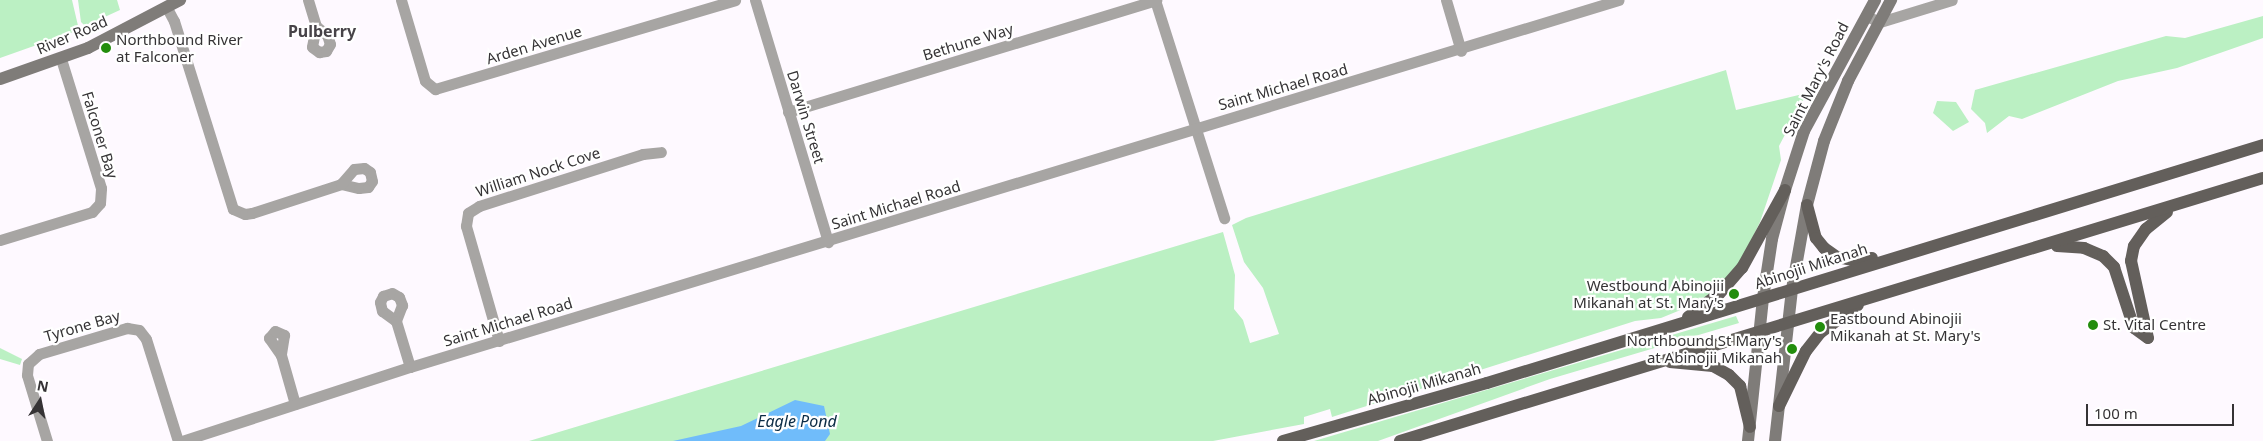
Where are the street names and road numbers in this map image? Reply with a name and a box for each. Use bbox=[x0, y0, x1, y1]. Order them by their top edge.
street label: River Road bbox=[34, 12, 110, 58]
street label: Saint Mary's Road bbox=[1779, 19, 1853, 139]
street label: Bethune Way bbox=[921, 20, 1015, 64]
street label: Arden Avenue bbox=[484, 22, 584, 68]
street label: Saint Michael Road bbox=[1216, 60, 1350, 114]
street label: Darwin Street bbox=[783, 68, 829, 166]
street label: Falconer Bay bbox=[78, 89, 122, 181]
street label: William Nock Cove bbox=[474, 143, 602, 201]
street label: Saint Michael Road bbox=[829, 177, 963, 233]
street label: Abinojii Mikanah bbox=[1752, 239, 1870, 293]
street label: Saint Michael Road bbox=[441, 294, 575, 350]
street label: Tyrone Bay bbox=[42, 307, 122, 345]
street label: Abinojii Mikanah bbox=[1365, 359, 1483, 409]

